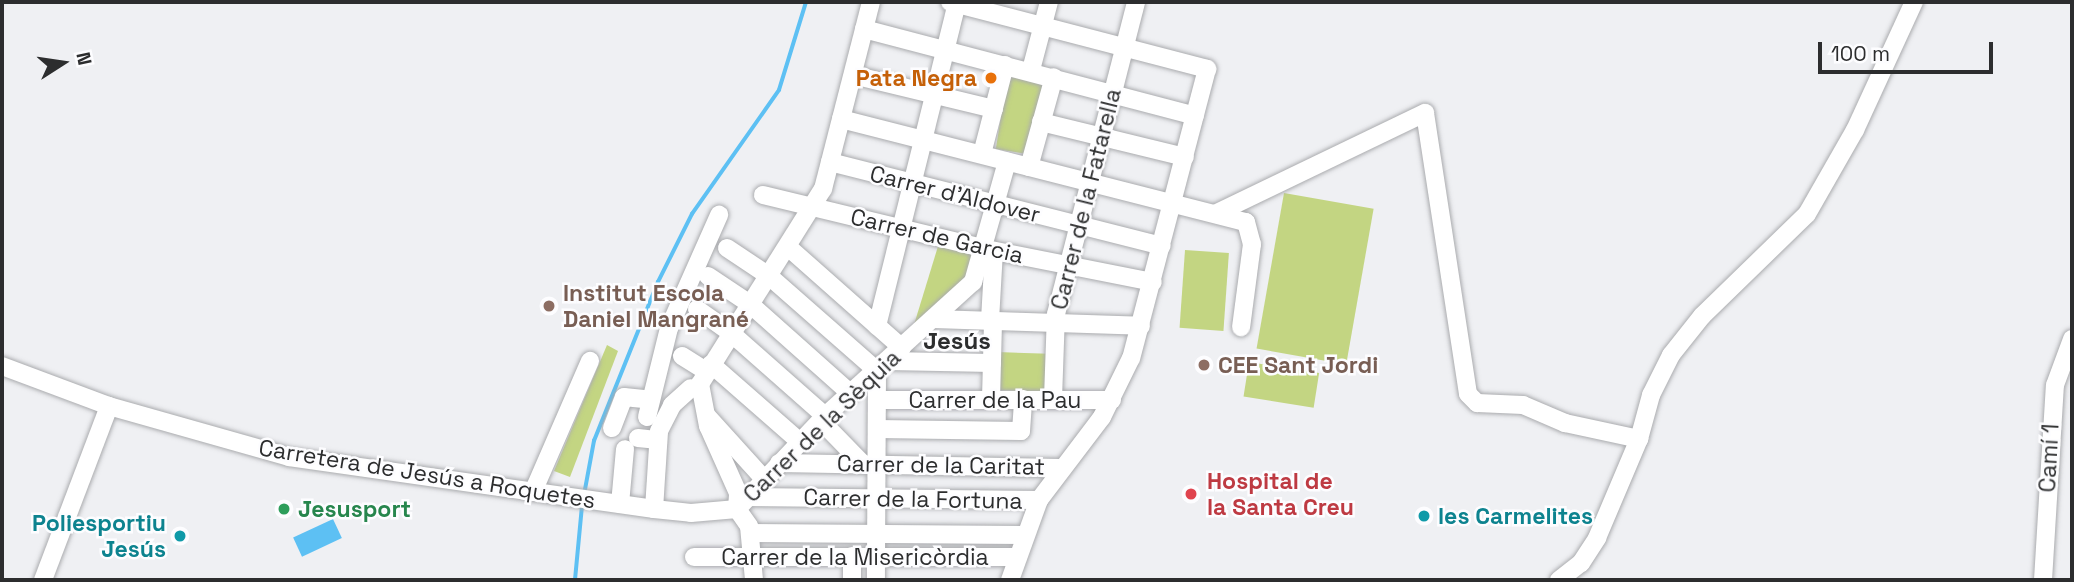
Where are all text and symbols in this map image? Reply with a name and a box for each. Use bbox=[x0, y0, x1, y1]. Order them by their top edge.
north arrow bbox=[28, 28, 98, 98]
scale bar bbox=[1822, 28, 1997, 72]
text: 100 m bbox=[1831, 40, 1890, 67]
text: N bbox=[70, 50, 98, 67]
place label: Pata Negra bbox=[856, 64, 977, 92]
marker: Pata Negra bbox=[983, 70, 999, 86]
street label: Carrer de la Fatarella bbox=[1045, 85, 1127, 313]
street label: Carrer d'Aldover bbox=[867, 159, 1043, 229]
street label: Carrer de Garcia bbox=[848, 203, 1026, 269]
place label: Institut Escola Daniel Mangrané bbox=[563, 279, 749, 333]
marker: Institut Escola Daniel Mangrané bbox=[541, 298, 557, 314]
district label: Jesús bbox=[923, 327, 991, 355]
street label: Carrer de la Sèquia bbox=[738, 344, 906, 508]
place label: CEE Sant Jordi bbox=[1218, 351, 1378, 379]
marker: CEE Sant Jordi bbox=[1196, 357, 1212, 373]
street label: Carrer de la Pau bbox=[909, 386, 1081, 414]
street label: Camí 1 bbox=[2033, 423, 2065, 493]
street label: Carretera de Jesús a Roquetes bbox=[257, 434, 597, 514]
street label: Carrer de la Caritat bbox=[837, 449, 1045, 481]
place label: Hospital de la Santa Creu bbox=[1207, 467, 1354, 521]
street label: Carrer de la Fortuna bbox=[803, 483, 1023, 515]
marker: Hospital de la Santa Creu bbox=[1181, 484, 1201, 504]
place label: Jesusport bbox=[298, 495, 411, 523]
marker: Jesusport bbox=[276, 501, 292, 517]
place label: les Carmelites bbox=[1438, 502, 1593, 530]
marker: les Carmelites bbox=[1416, 508, 1432, 524]
place label: Poliesportiu Jesús bbox=[32, 509, 166, 563]
marker: Poliesportiu Jesús bbox=[172, 528, 188, 544]
street label: Carrer de la Misericòrdia bbox=[721, 543, 989, 571]

